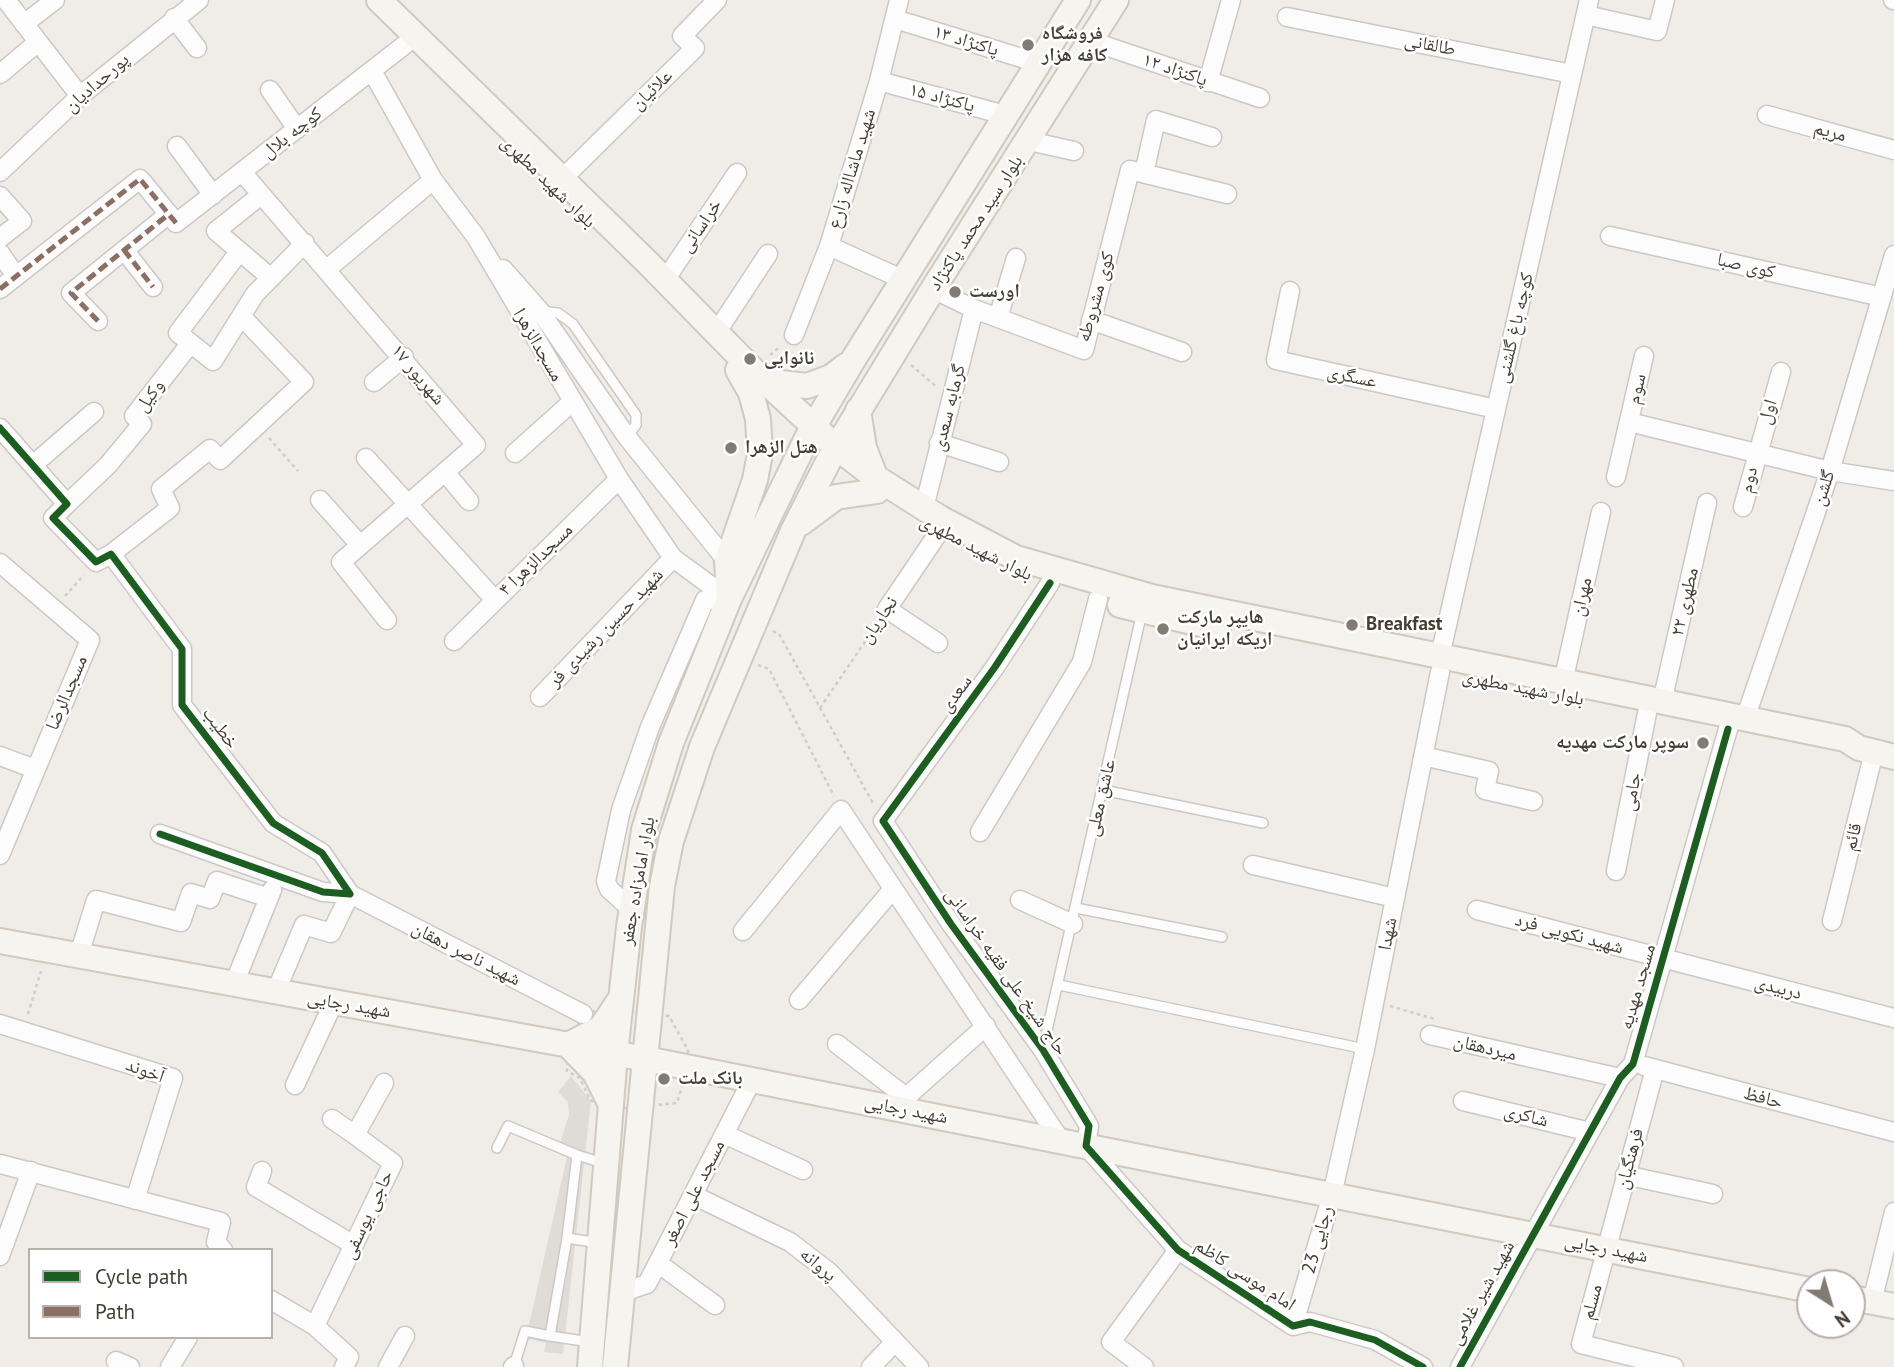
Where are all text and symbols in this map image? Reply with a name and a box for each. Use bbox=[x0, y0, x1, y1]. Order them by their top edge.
street label: پاکنژاد ۱۳ bbox=[931, 20, 1001, 62]
place label: فروشگاه کافه هزار bbox=[1042, 23, 1108, 67]
street label: طالقانی bbox=[1402, 29, 1458, 61]
marker: فروشگاه کافه هزار bbox=[1020, 37, 1036, 53]
street label: پاکنژاد ۱۲ bbox=[1140, 48, 1210, 92]
street label: پورحدادیان bbox=[60, 49, 134, 117]
street label: علائیان bbox=[626, 65, 678, 115]
street label: پاکنژاد ۱۵ bbox=[907, 78, 977, 118]
street label: کوچه بلال bbox=[257, 102, 327, 164]
street label: شهید ماشااله زارع bbox=[823, 106, 881, 232]
street label: مریم bbox=[1811, 117, 1849, 147]
street label: بلوار شهید مطهری bbox=[496, 131, 600, 233]
street label: بلوار سید محمد پاکنژاد bbox=[924, 151, 1028, 295]
street label: خراسانی bbox=[675, 195, 727, 257]
street label: کوی صبا bbox=[1715, 248, 1777, 284]
street label: کوی مشروطه bbox=[1072, 249, 1120, 345]
street label: کوچه باغ گلشنی bbox=[1491, 270, 1539, 386]
place label: اورست bbox=[969, 281, 1020, 303]
marker: اورست bbox=[947, 284, 963, 300]
street label: مسجدالزهرا bbox=[508, 304, 568, 386]
street label: ۱۷ شهریور bbox=[386, 340, 450, 410]
place label: نانوایی bbox=[764, 348, 814, 370]
marker: نانوایی bbox=[742, 351, 758, 367]
street label: عسگری bbox=[1325, 361, 1379, 393]
street label: گرمابه سعدی bbox=[927, 362, 971, 454]
street label: سوم bbox=[1622, 371, 1652, 407]
street label: وکیل bbox=[131, 375, 169, 417]
street label: اول bbox=[1753, 397, 1783, 427]
place label: هتل الزهرا bbox=[745, 437, 818, 459]
marker: هتل الزهرا bbox=[723, 440, 739, 456]
street label: دوم bbox=[1735, 465, 1763, 495]
street label: گلشن bbox=[1808, 467, 1840, 509]
street label: بلوار شهید مطهری bbox=[916, 510, 1036, 586]
street label: مسجدالزهرا ۴ bbox=[494, 519, 578, 601]
street label: شهید حسین رشیدی فر bbox=[543, 564, 669, 692]
street label: مطهری ۲۲ bbox=[1666, 566, 1704, 638]
street label: مهران bbox=[1566, 575, 1598, 619]
street label: نجاریان bbox=[855, 592, 903, 648]
place label: هایپر مارکت اریکه ایرانیان bbox=[1177, 607, 1272, 651]
place label: Breakfast bbox=[1366, 614, 1442, 636]
marker: Breakfast bbox=[1344, 617, 1360, 633]
marker: هایپر مارکت اریکه ایرانیان bbox=[1155, 621, 1171, 637]
street label: مسجدالرضا bbox=[41, 652, 93, 734]
street label: بلوار شهید مطهری bbox=[1460, 665, 1586, 711]
street label: سعدی bbox=[935, 671, 977, 717]
street label: خطیب bbox=[197, 703, 243, 753]
place label: سوپر مارکت مهدیه bbox=[1556, 732, 1689, 754]
marker: سوپر مارکت مهدیه bbox=[1695, 735, 1711, 751]
street label: عاشق معلی bbox=[1081, 757, 1121, 839]
street label: جامی bbox=[1617, 771, 1647, 813]
street label: بلوار امامزاده جعفر bbox=[615, 815, 661, 947]
street label: قائم bbox=[1839, 821, 1867, 853]
street label: حاج شیخ علی فقیه خراسانی bbox=[940, 884, 1072, 1060]
street label: شهید نکویی فرد bbox=[1512, 909, 1626, 959]
street label: شهدا bbox=[1374, 915, 1402, 953]
street label: شهید ناصر دهقان bbox=[408, 917, 524, 991]
street label: مسجد مهدیه bbox=[1615, 942, 1661, 1032]
street label: دربیدی bbox=[1752, 971, 1804, 1005]
street label: شهید رجایی bbox=[305, 986, 393, 1024]
street label: میردهقان bbox=[1451, 1030, 1519, 1066]
street label: آخوند bbox=[122, 1053, 168, 1089]
place label: بانک ملت bbox=[678, 1068, 742, 1090]
marker: بانک ملت bbox=[656, 1071, 672, 1087]
street label: حافظ bbox=[1741, 1082, 1785, 1114]
street label: شهید رجایی bbox=[862, 1091, 950, 1129]
street label: شاکری bbox=[1502, 1100, 1550, 1132]
street label: فرهنگیان bbox=[1611, 1126, 1649, 1192]
street label: مسجد علی اصغر bbox=[658, 1136, 730, 1250]
street label: حاجی یوسفی bbox=[338, 1167, 398, 1263]
street label: رجایی 23 bbox=[1297, 1203, 1339, 1277]
street label: شهید رجایی bbox=[1562, 1230, 1650, 1268]
street label: امام موسی کاظم bbox=[1190, 1234, 1300, 1316]
street label: شهید شیر غلامی bbox=[1444, 1237, 1520, 1349]
street label: پروانه bbox=[795, 1243, 841, 1287]
legend bbox=[28, 1248, 273, 1339]
text: Cycle path bbox=[95, 1263, 188, 1290]
north arrow bbox=[1796, 1269, 1866, 1339]
street label: مسلم bbox=[1576, 1282, 1608, 1322]
text: Path bbox=[95, 1298, 135, 1325]
text: N bbox=[1830, 1306, 1855, 1333]

